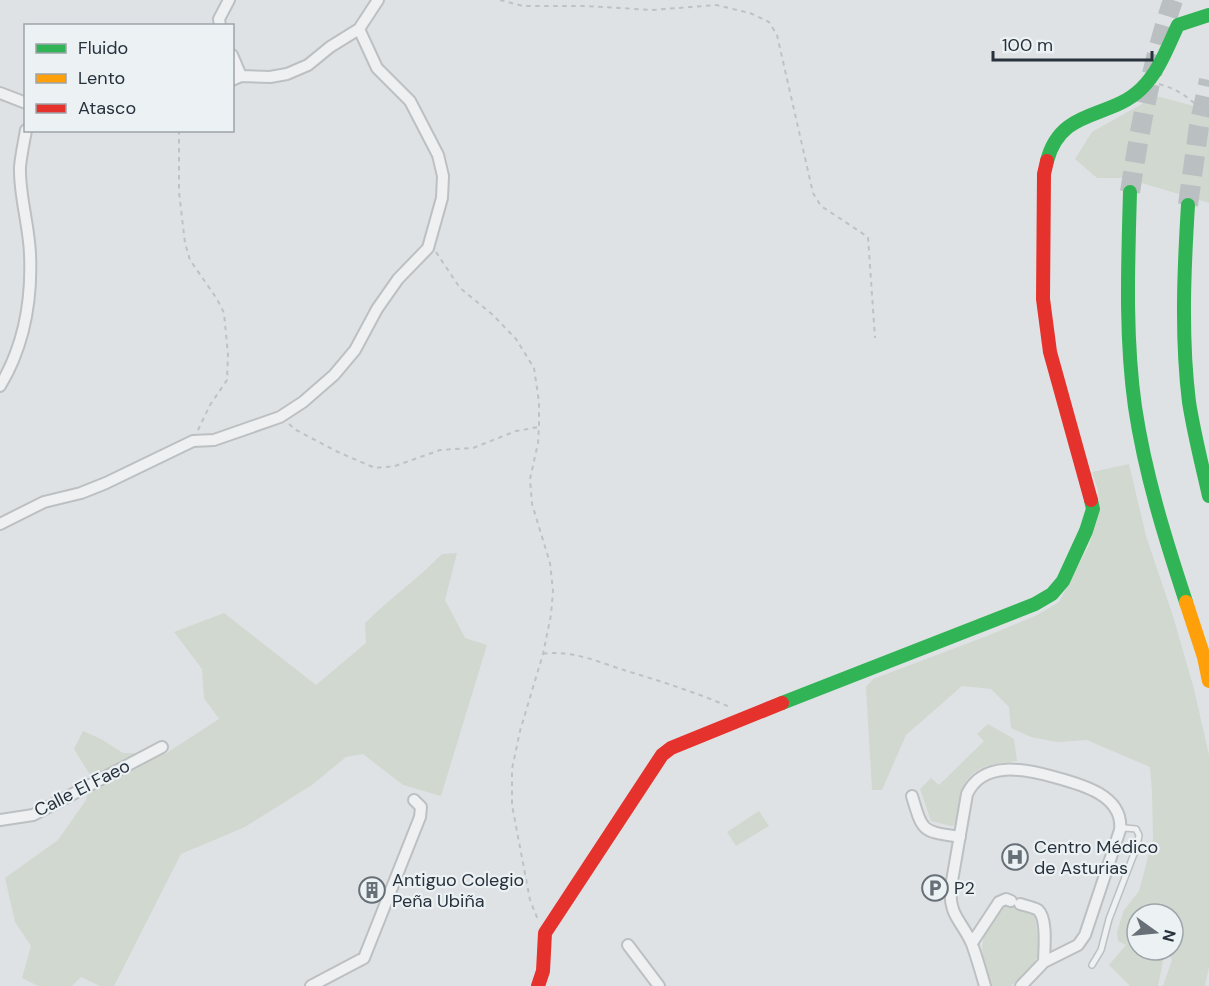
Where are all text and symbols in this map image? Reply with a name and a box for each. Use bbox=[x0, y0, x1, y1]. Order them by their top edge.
legend bbox=[24, 24, 234, 132]
scale bar bbox=[993, 24, 1152, 62]
text: 100 m bbox=[1002, 33, 1053, 57]
text: Fluido bbox=[78, 36, 128, 60]
text: Lento bbox=[78, 66, 125, 90]
text: Atasco bbox=[78, 96, 136, 120]
street label: Calle El Faeo bbox=[30, 754, 134, 822]
place label: Centro Médico de Asturias bbox=[1034, 835, 1158, 880]
hospital icon: Centro Médico de Asturias bbox=[1000, 842, 1030, 872]
place label: Antiguo Colegio Peña Ubiña bbox=[392, 868, 524, 913]
parking icon: P2 bbox=[920, 873, 950, 903]
building icon: Antiguo Colegio Peña Ubiña bbox=[357, 875, 387, 905]
place label: P2 bbox=[954, 876, 975, 900]
north arrow bbox=[1125, 902, 1185, 962]
text: N bbox=[1157, 927, 1181, 944]

